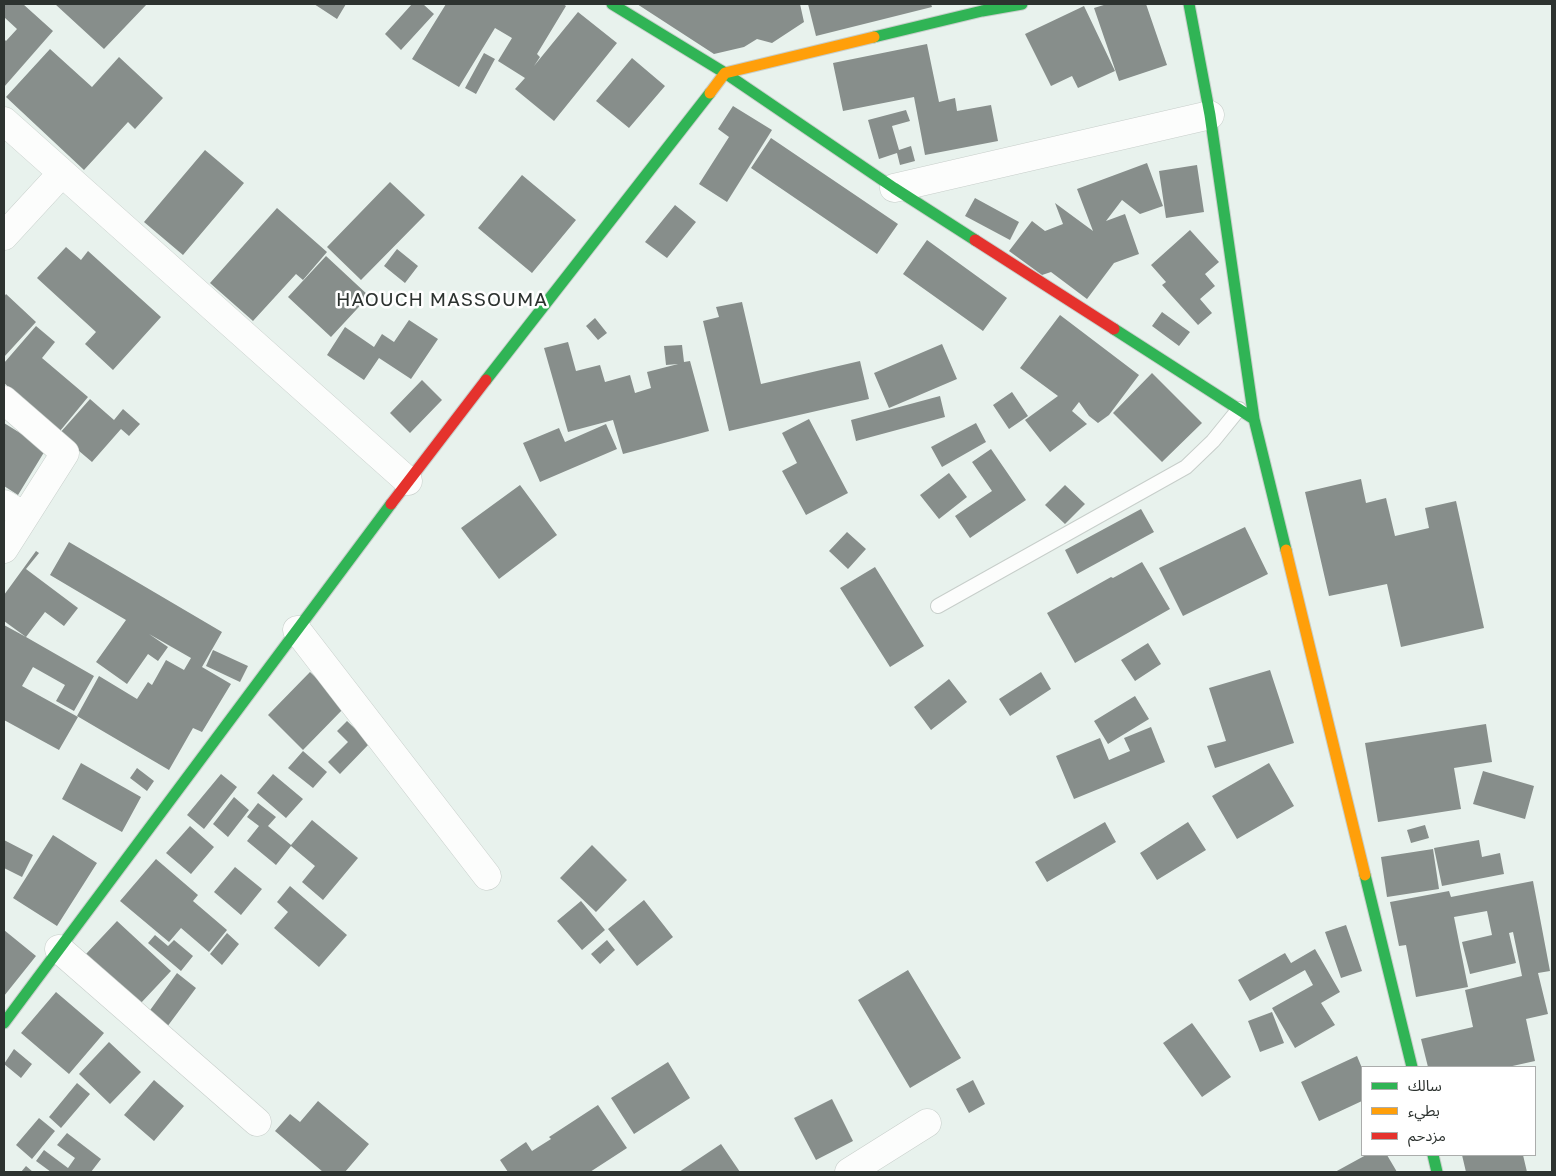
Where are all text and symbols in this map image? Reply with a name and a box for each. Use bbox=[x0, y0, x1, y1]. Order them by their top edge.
district label: HAOUCH MASSOUMA bbox=[334, 289, 550, 311]
legend bbox=[1361, 1066, 1536, 1156]
text: سالك bbox=[1408, 1076, 1442, 1094]
text: بطيء bbox=[1408, 1101, 1440, 1119]
text: مزدحم bbox=[1408, 1126, 1446, 1144]

